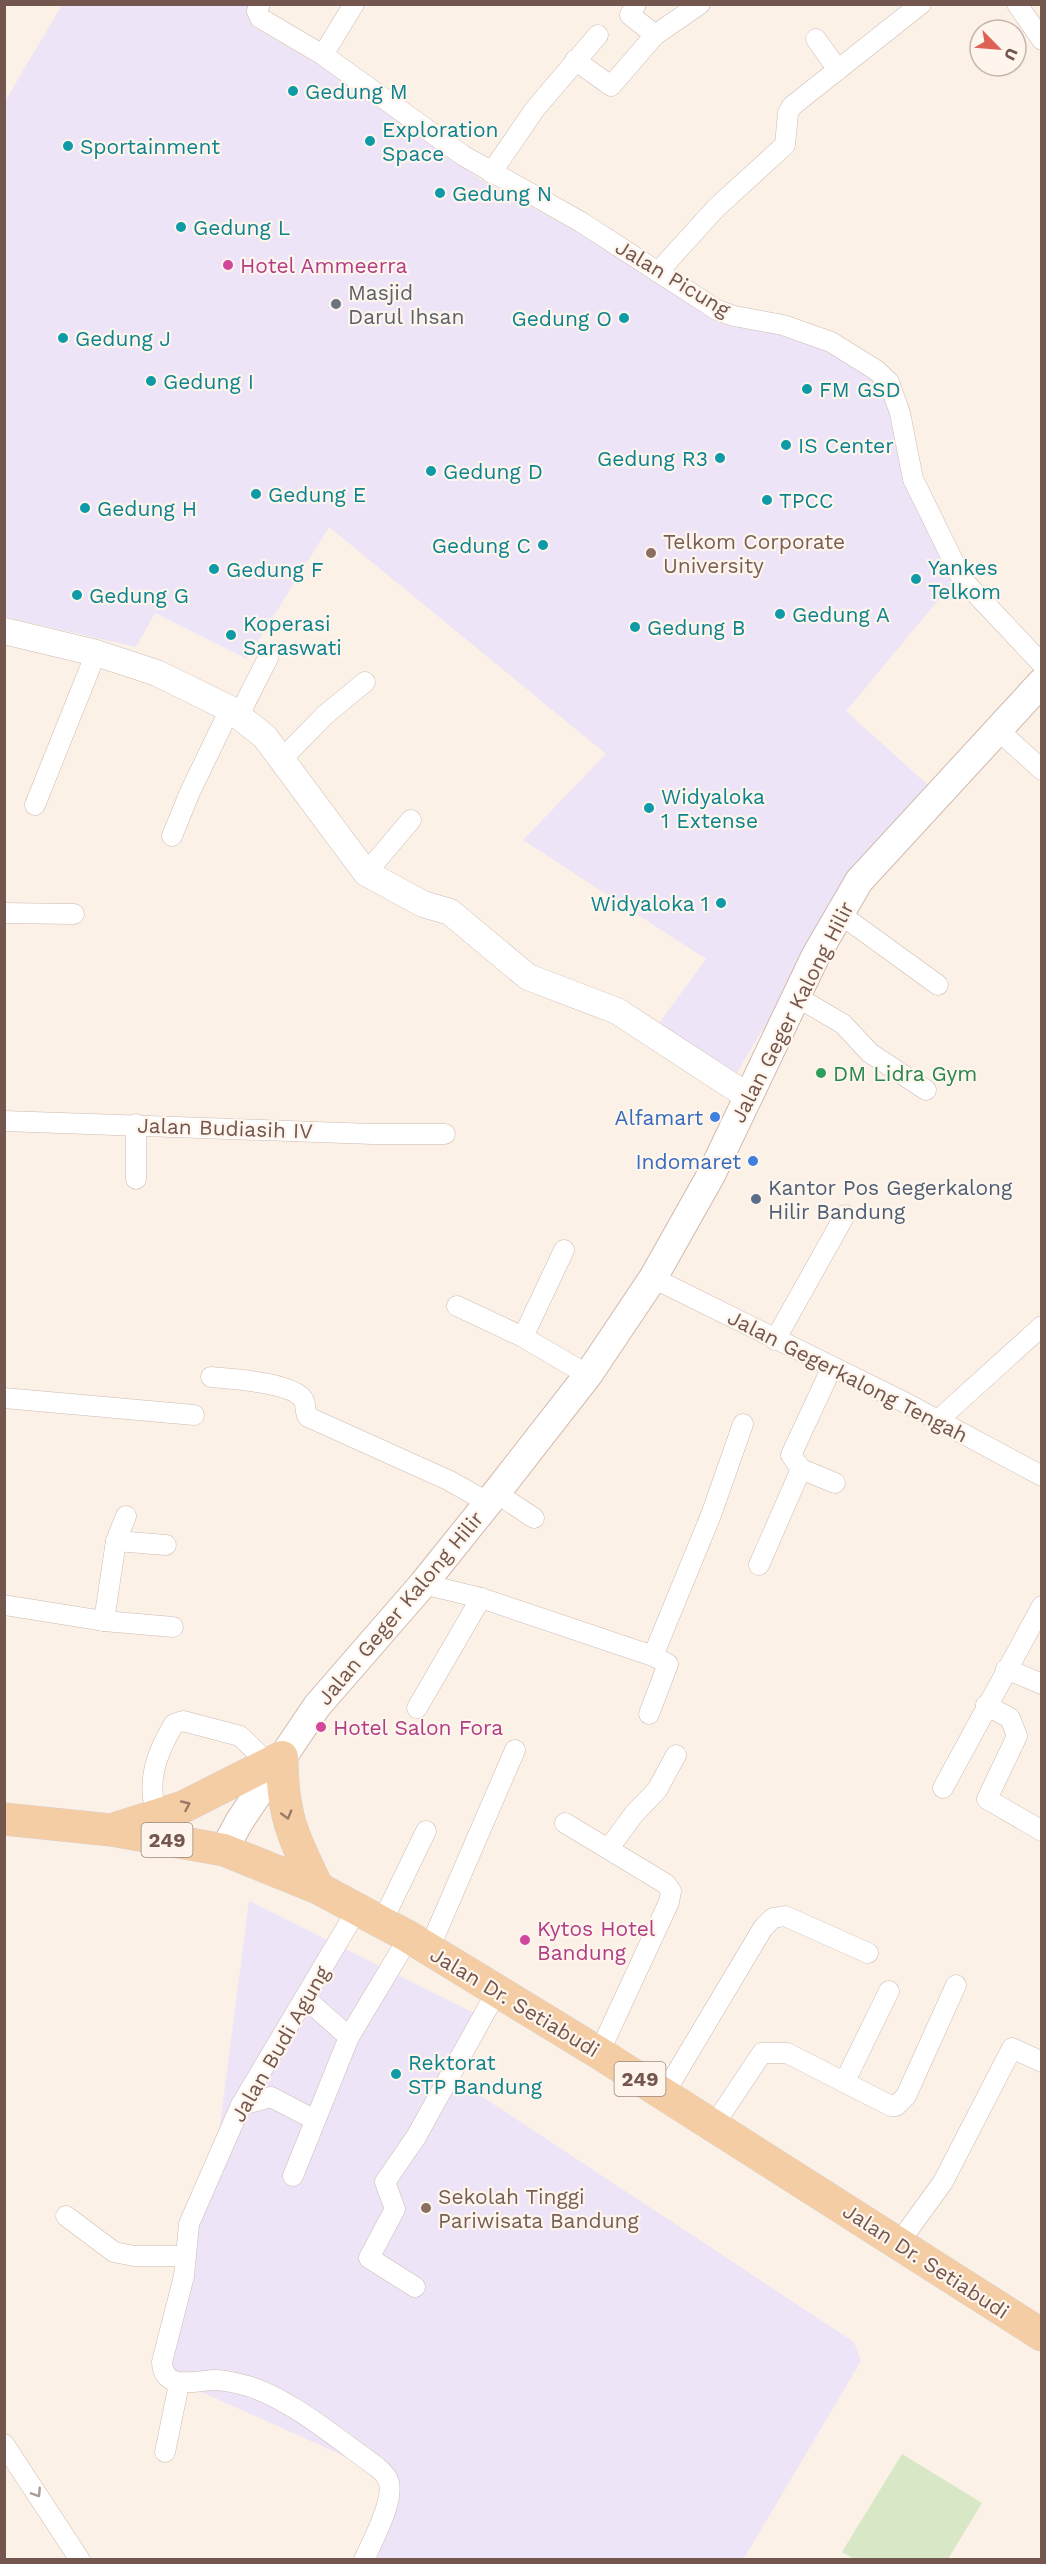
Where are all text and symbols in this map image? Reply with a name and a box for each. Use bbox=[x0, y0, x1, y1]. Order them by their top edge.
north arrow bbox=[968, 18, 1028, 78]
text: U bbox=[1000, 45, 1022, 63]
place label: Gedung M bbox=[305, 79, 408, 104]
marker: Gedung M bbox=[286, 84, 300, 98]
place label: Exploration Space bbox=[382, 117, 499, 166]
place label: Sportainment bbox=[80, 134, 220, 159]
marker: Exploration Space bbox=[363, 134, 377, 148]
marker: Sportainment bbox=[61, 139, 75, 153]
place label: Gedung N bbox=[452, 181, 552, 206]
marker: Gedung N bbox=[433, 186, 447, 200]
place label: Gedung L bbox=[193, 215, 290, 240]
marker: Gedung L bbox=[174, 220, 188, 234]
street label: Jalan Picung bbox=[611, 234, 735, 322]
place label: Hotel Ammeerra bbox=[240, 253, 408, 278]
marker: Hotel Ammeerra bbox=[221, 258, 235, 272]
place label: Masjid Darul Ihsan bbox=[348, 280, 464, 329]
marker: Masjid Darul Ihsan bbox=[329, 297, 343, 311]
place label: Gedung O bbox=[512, 306, 612, 331]
marker: Gedung O bbox=[617, 311, 631, 325]
place label: Gedung J bbox=[75, 326, 171, 351]
marker: Gedung J bbox=[56, 331, 70, 345]
place label: Gedung I bbox=[163, 369, 254, 394]
marker: Gedung I bbox=[144, 374, 158, 388]
place label: FM GSD bbox=[819, 377, 901, 402]
marker: FM GSD bbox=[800, 382, 814, 396]
place label: IS Center bbox=[798, 433, 894, 458]
marker: IS Center bbox=[779, 438, 793, 452]
place label: Gedung R3 bbox=[597, 446, 708, 471]
marker: Gedung R3 bbox=[713, 451, 727, 465]
place label: Gedung D bbox=[443, 459, 543, 484]
marker: Gedung D bbox=[424, 464, 438, 478]
place label: Gedung E bbox=[268, 482, 366, 507]
marker: Gedung E bbox=[249, 487, 263, 501]
place label: TPCC bbox=[779, 488, 833, 513]
marker: TPCC bbox=[760, 493, 774, 507]
place label: Gedung H bbox=[97, 496, 197, 521]
marker: Gedung H bbox=[78, 501, 92, 515]
place label: Telkom Corporate University bbox=[663, 529, 845, 578]
place label: Gedung C bbox=[432, 533, 531, 558]
marker: Gedung C bbox=[536, 538, 550, 552]
marker: Telkom Corporate University bbox=[644, 546, 658, 560]
place label: Yankes Telkom bbox=[928, 555, 1001, 604]
place label: Gedung F bbox=[226, 557, 324, 582]
marker: Gedung F bbox=[207, 562, 221, 576]
marker: Yankes Telkom bbox=[909, 572, 923, 586]
place label: Gedung G bbox=[89, 583, 189, 608]
marker: Gedung G bbox=[70, 588, 84, 602]
place label: Gedung A bbox=[792, 602, 890, 627]
marker: Gedung A bbox=[773, 607, 787, 621]
place label: Koperasi Saraswati bbox=[243, 611, 342, 660]
place label: Gedung B bbox=[647, 615, 746, 640]
marker: Gedung B bbox=[628, 620, 642, 634]
marker: Koperasi Saraswati bbox=[224, 628, 238, 642]
place label: Widyaloka 1 Extense bbox=[661, 784, 765, 833]
marker: Widyaloka 1 Extense bbox=[642, 801, 656, 815]
place label: Widyaloka 1 bbox=[591, 891, 709, 916]
marker: Widyaloka 1 bbox=[714, 896, 728, 910]
street label: Jalan Geger Kalong Hilir bbox=[725, 897, 859, 1127]
place label: DM Lidra Gym bbox=[833, 1061, 977, 1086]
marker: DM Lidra Gym bbox=[814, 1066, 828, 1080]
place label: Alfamart bbox=[615, 1105, 703, 1130]
marker: Alfamart bbox=[708, 1110, 722, 1124]
street label: Jalan Budiasih IV bbox=[137, 1112, 314, 1144]
place label: Indomaret bbox=[635, 1149, 741, 1174]
marker: Indomaret bbox=[746, 1154, 760, 1168]
place label: Kantor Pos Gegerkalong Hilir Bandung bbox=[768, 1175, 1013, 1224]
marker: Kantor Pos Gegerkalong Hilir Bandung bbox=[749, 1192, 763, 1206]
street label: Jalan Gegerkalong Tengah bbox=[724, 1304, 972, 1448]
street label: Jalan Geger Kalong Hilir bbox=[312, 1506, 489, 1710]
place label: Hotel Salon Fora bbox=[333, 1715, 503, 1740]
marker: Hotel Salon Fora bbox=[314, 1720, 328, 1734]
one-way arrow bbox=[180, 1800, 191, 1812]
one-way arrow bbox=[280, 1809, 292, 1820]
road number: 249 bbox=[142, 1823, 192, 1857]
place label: Kytos Hotel Bandung bbox=[537, 1916, 656, 1965]
marker: Kytos Hotel Bandung bbox=[518, 1933, 532, 1947]
street label: Jalan Dr. Setiabudi bbox=[426, 1942, 604, 2062]
street label: Jalan Budi Agung bbox=[225, 1961, 335, 2126]
place label: Rektorat STP Bandung bbox=[408, 2050, 543, 2099]
road number: 249 bbox=[614, 2062, 666, 2096]
marker: Rektorat STP Bandung bbox=[389, 2067, 403, 2081]
place label: Sekolah Tinggi Pariwisata Bandung bbox=[438, 2184, 640, 2233]
street label: Jalan Dr. Setiabudi bbox=[838, 2198, 1014, 2324]
marker: Sekolah Tinggi Pariwisata Bandung bbox=[419, 2201, 433, 2215]
one-way arrow bbox=[30, 2486, 41, 2497]

